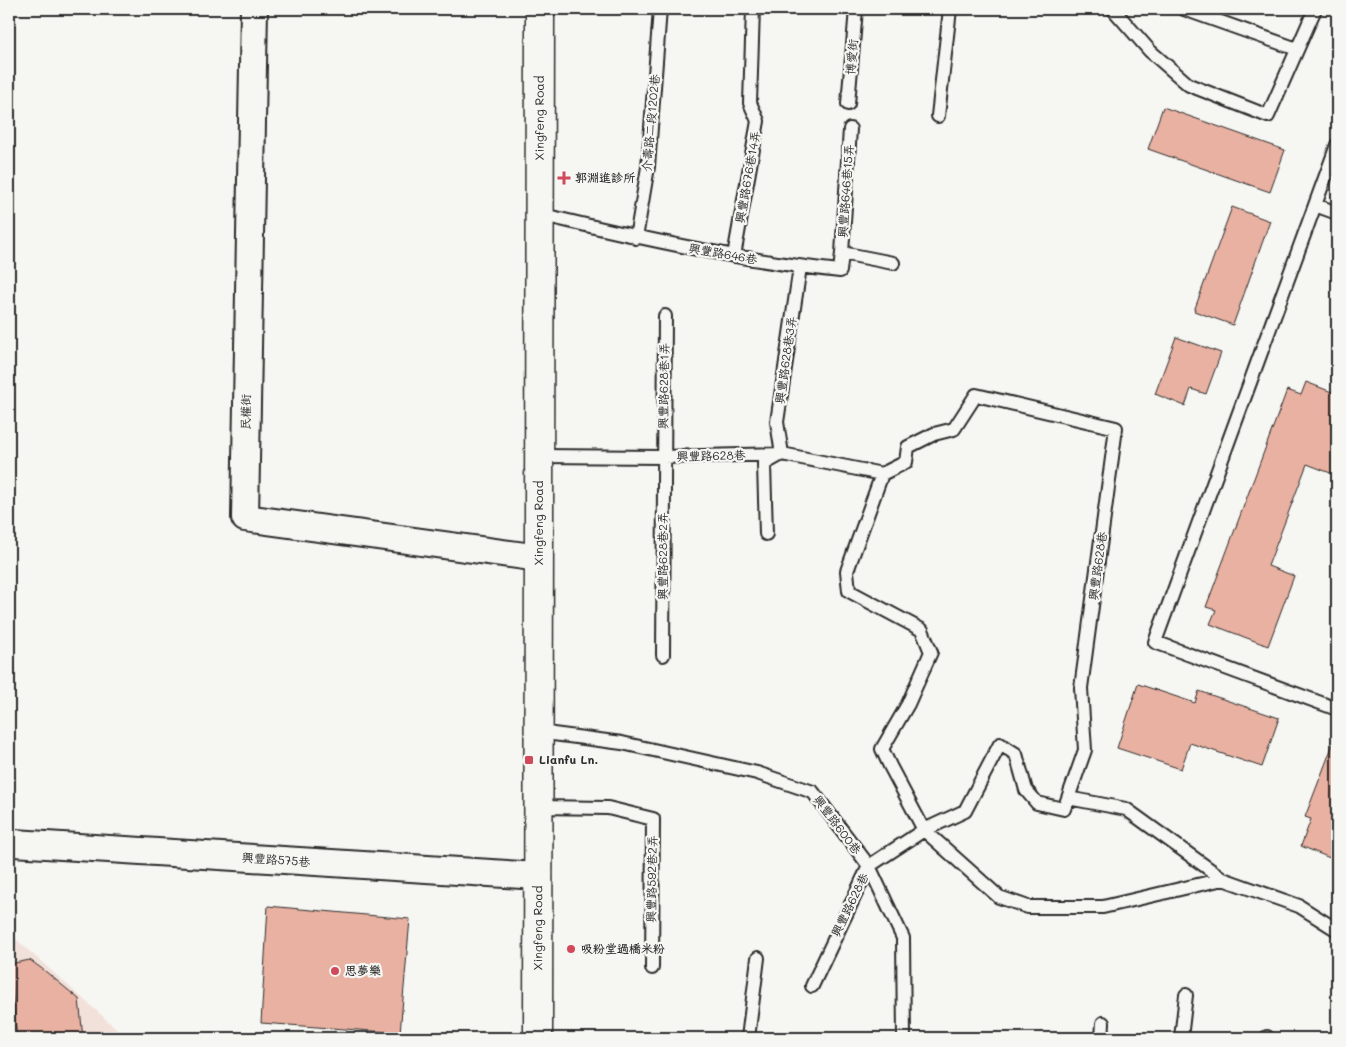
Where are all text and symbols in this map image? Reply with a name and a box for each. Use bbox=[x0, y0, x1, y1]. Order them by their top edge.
street label: 博愛街 bbox=[841, 38, 861, 76]
street label: 介壽路二段1202巷 bbox=[638, 73, 662, 172]
street label: Xingfeng Road bbox=[531, 75, 547, 160]
street label: 興豐路676巷14弄 bbox=[731, 129, 763, 224]
street label: 興豐路646巷15弄 bbox=[834, 144, 856, 238]
place label: 郭淵進診所 bbox=[575, 169, 636, 185]
marker: 郭淵進診所 bbox=[557, 171, 571, 185]
street label: 興豐路646巷 bbox=[688, 239, 759, 267]
street label: 興豐路628巷3弄 bbox=[771, 315, 799, 405]
street label: 興豐路628巷1弄 bbox=[654, 343, 672, 429]
street label: 民權街 bbox=[237, 394, 253, 430]
street label: 興豐路628巷 bbox=[676, 446, 746, 464]
street label: Xingfeng Road bbox=[530, 480, 546, 565]
street label: 興豐路628巷2弄 bbox=[654, 512, 670, 600]
street label: 興豐路628巷 bbox=[1084, 530, 1110, 601]
place label: Lianfu Ln. bbox=[539, 751, 598, 767]
marker: Lianfu Ln. bbox=[523, 754, 535, 766]
street label: 興豐路600巷 bbox=[810, 792, 865, 857]
street label: 興豐路592巷2弄 bbox=[642, 835, 660, 923]
street label: 興豐路575巷 bbox=[241, 849, 311, 869]
street label: 興豐路628巷 bbox=[827, 870, 871, 939]
street label: Xingfeng Road bbox=[529, 885, 545, 970]
place label: 吸粉堂過橋米粉 bbox=[581, 940, 665, 956]
marker: 吸粉堂過橋米粉 bbox=[565, 943, 577, 955]
place label: 思夢樂 bbox=[345, 962, 381, 978]
marker: 思夢樂 bbox=[329, 965, 341, 977]

